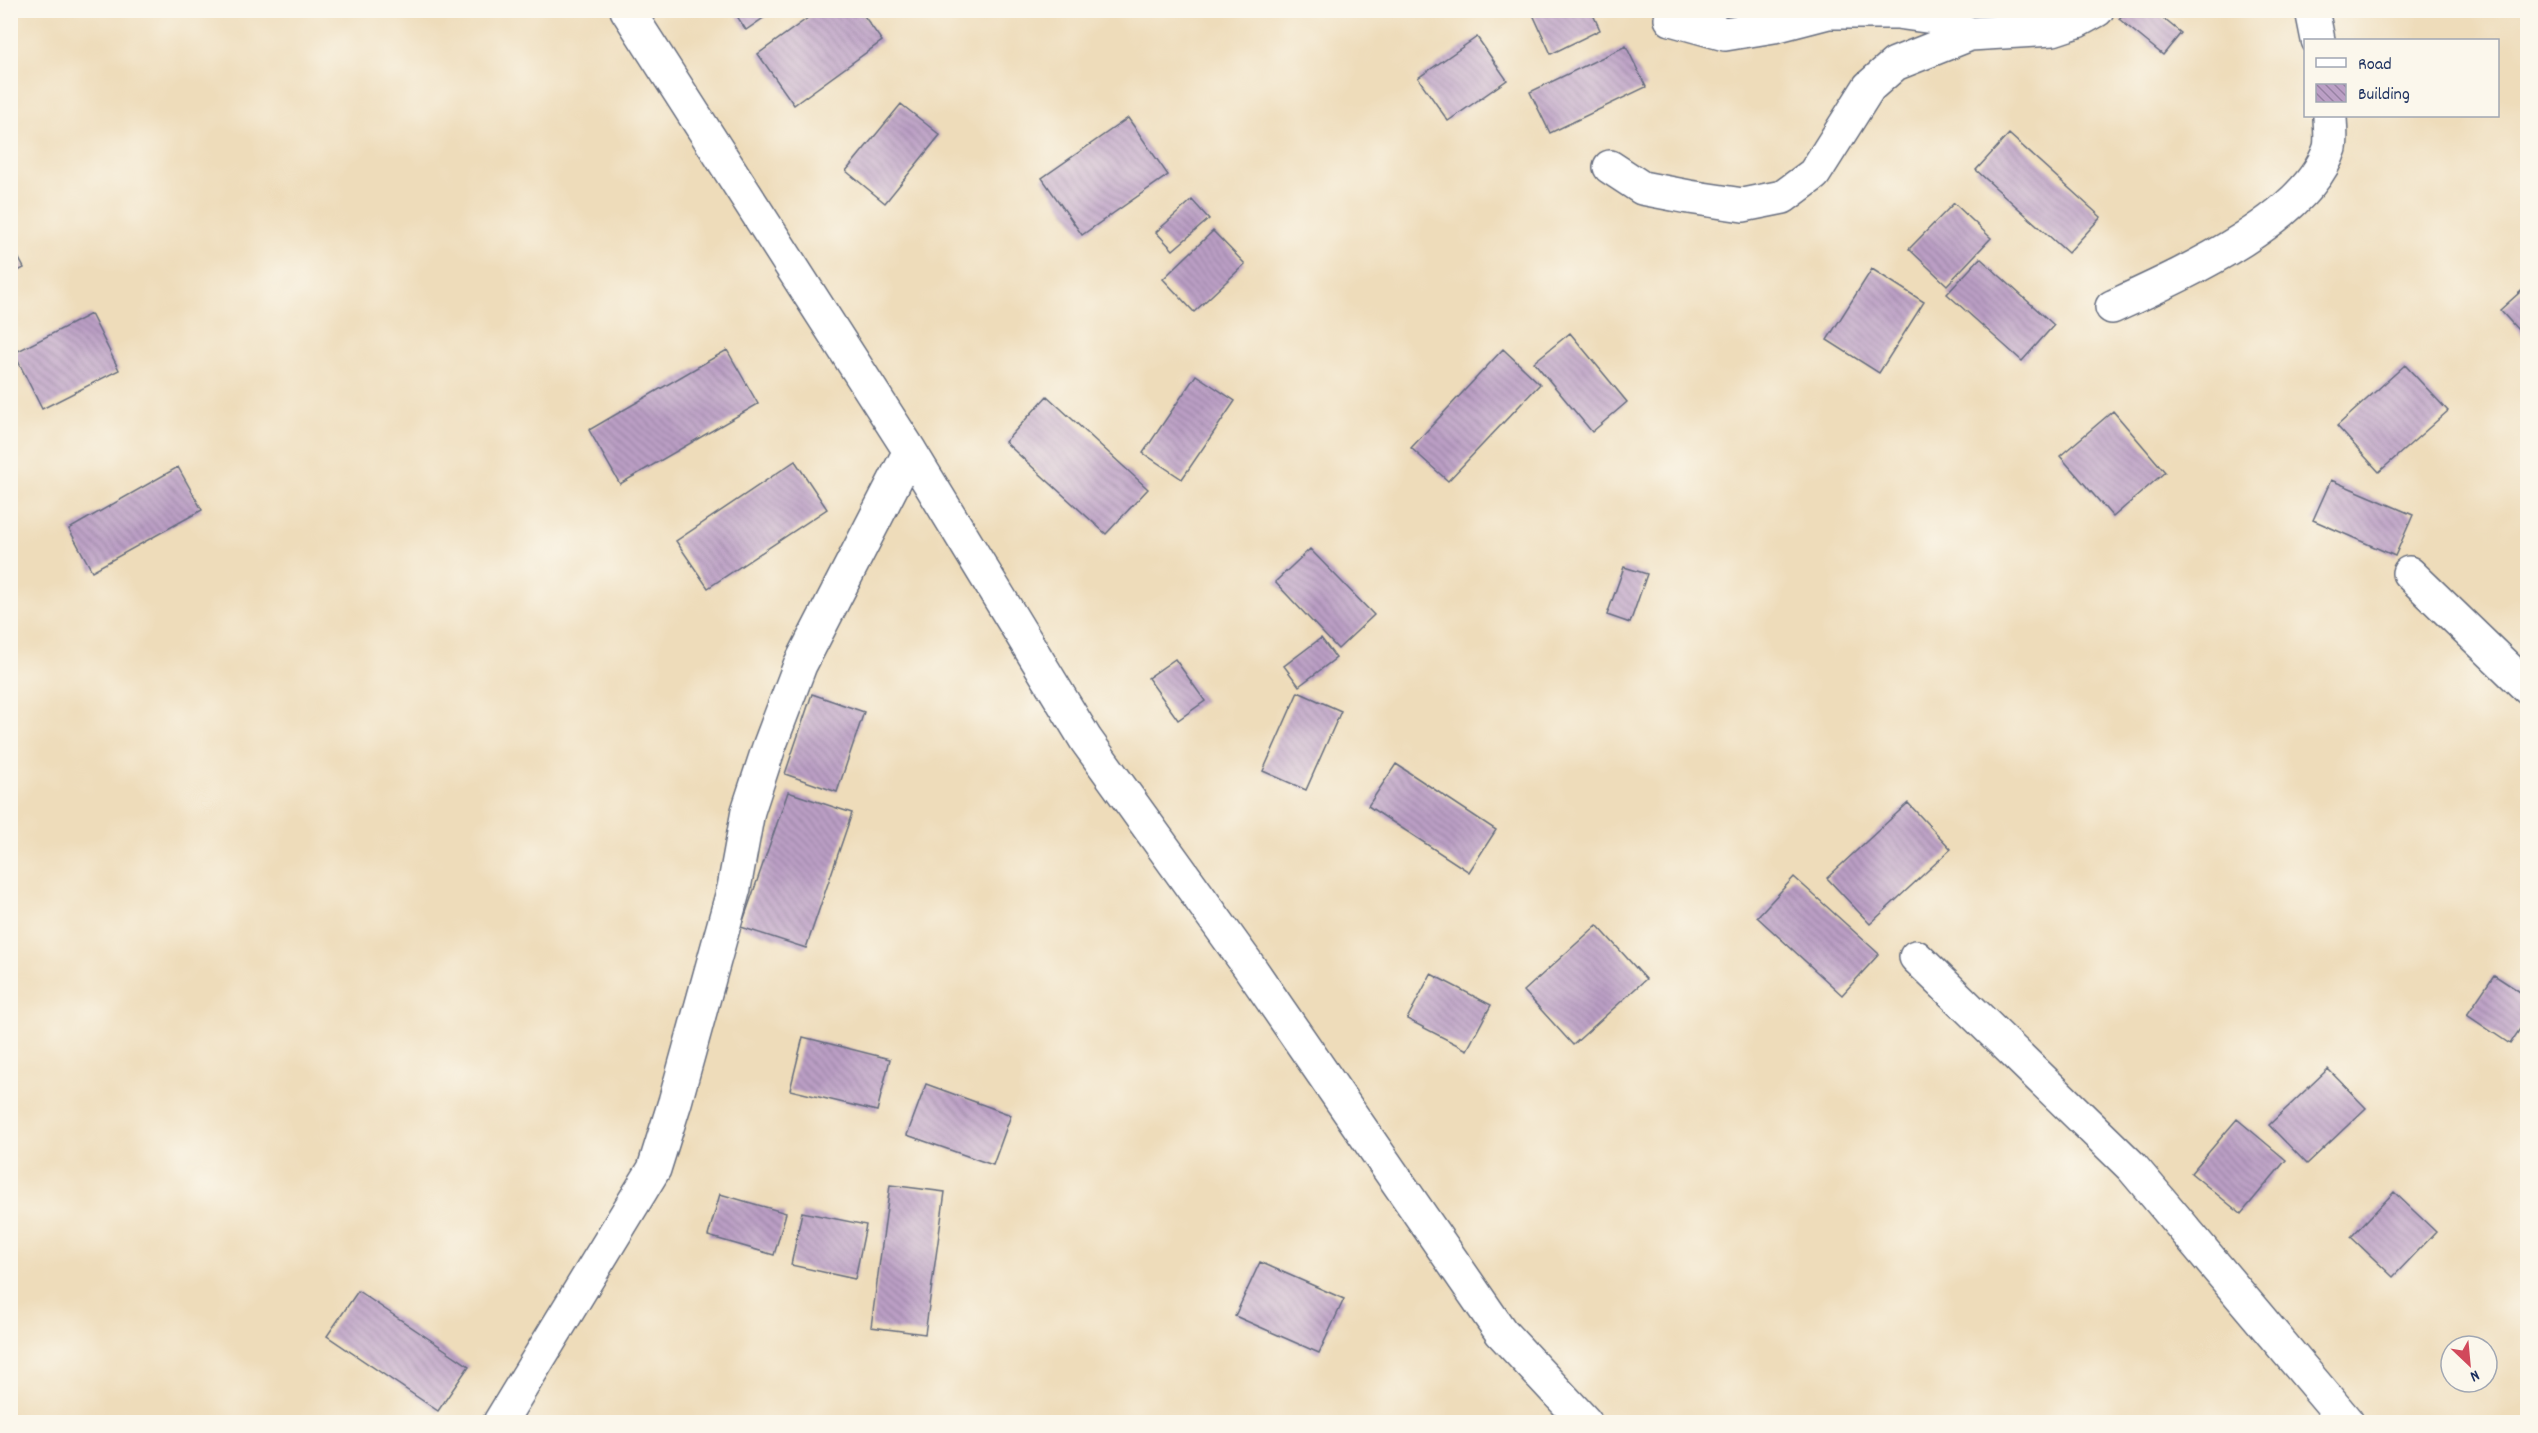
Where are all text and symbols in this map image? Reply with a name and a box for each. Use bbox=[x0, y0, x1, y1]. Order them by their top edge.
legend bbox=[2304, 39, 2499, 117]
text: Road bbox=[2358, 53, 2392, 78]
text: Building bbox=[2358, 83, 2410, 108]
north arrow bbox=[2439, 1334, 2499, 1394]
text: N bbox=[2466, 1363, 2483, 1387]

